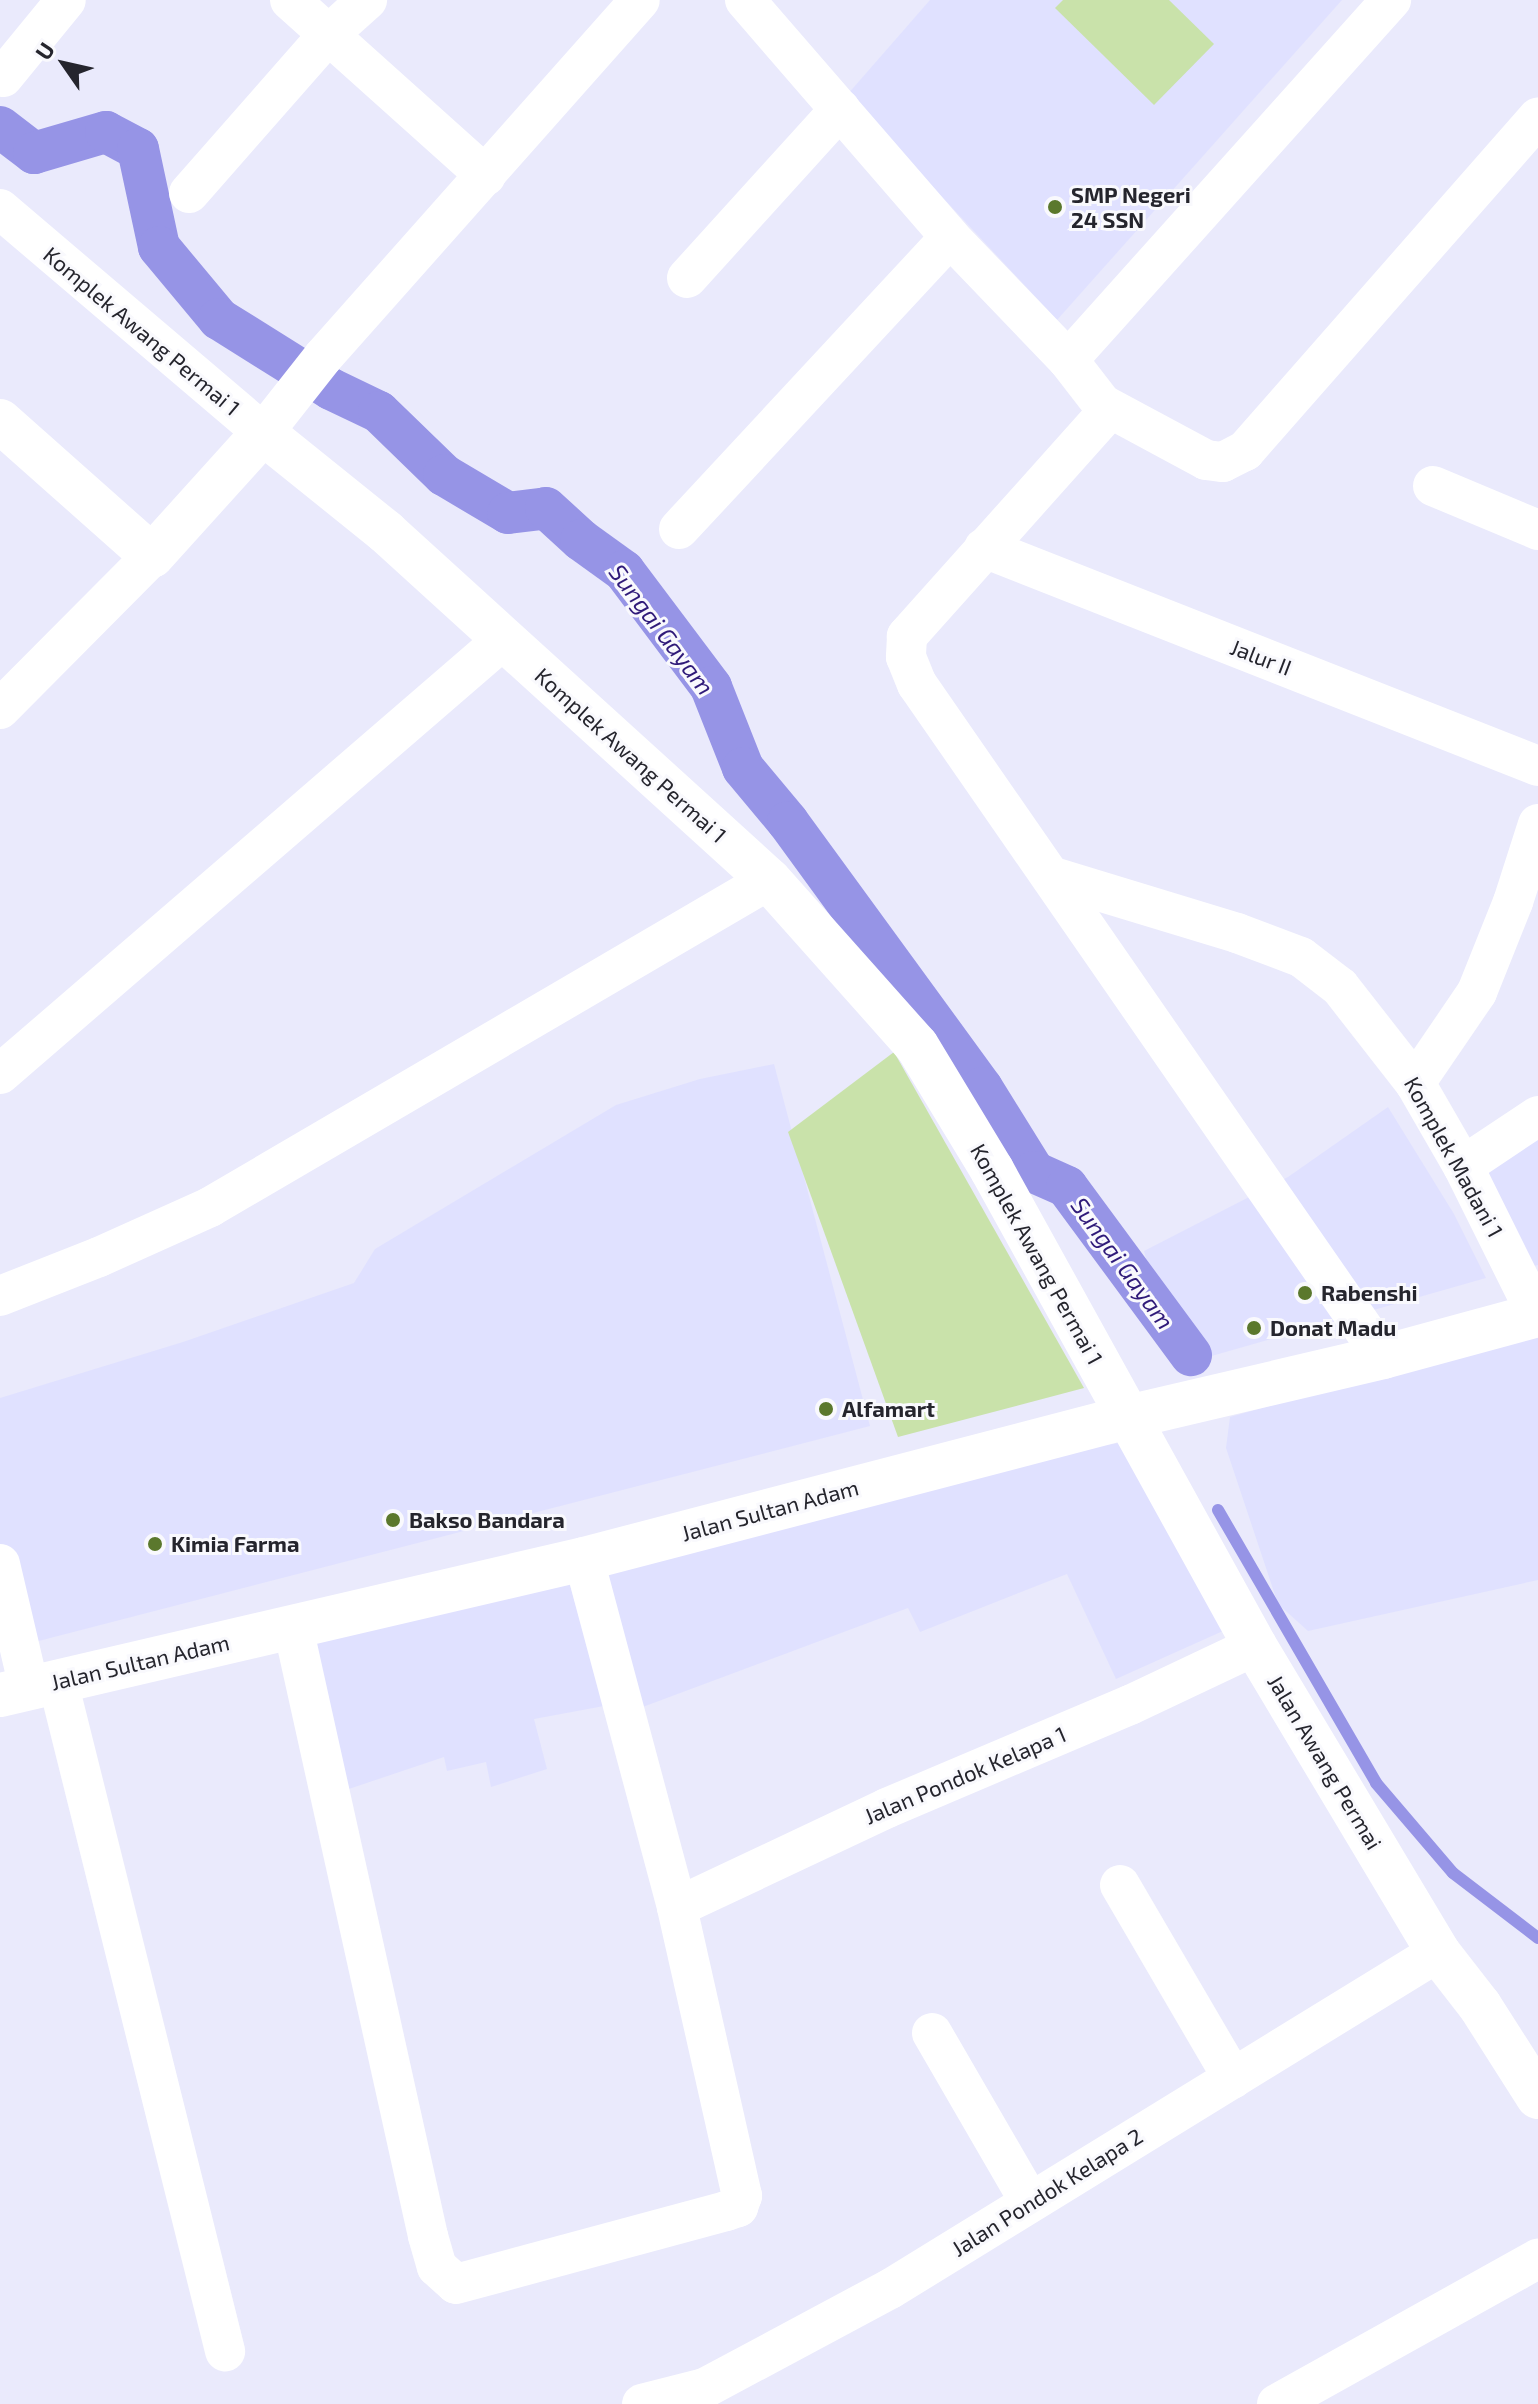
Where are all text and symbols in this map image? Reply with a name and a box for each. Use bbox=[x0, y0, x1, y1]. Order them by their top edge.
north arrow bbox=[24, 24, 104, 104]
text: U bbox=[29, 37, 59, 64]
place label: SMP Negeri 24 SSN bbox=[1071, 181, 1191, 232]
marker: SMP Negeri 24 SSN bbox=[1046, 198, 1064, 216]
street label: Komplek Awang Permai 1 bbox=[38, 241, 246, 421]
water label: Sungai Gayam bbox=[604, 558, 720, 700]
street label: Jalur II bbox=[1226, 633, 1296, 681]
street label: Komplek Awang Permai 1 bbox=[530, 662, 732, 848]
street label: Komplek Madani 1 bbox=[1399, 1072, 1509, 1242]
street label: Komplek Awang Permai 1 bbox=[965, 1139, 1109, 1369]
water label: Sungai Gayam bbox=[1065, 1191, 1181, 1335]
place label: Rabenshi bbox=[1321, 1280, 1417, 1306]
marker: Rabenshi bbox=[1296, 1284, 1314, 1302]
place label: Donat Madu bbox=[1270, 1315, 1396, 1341]
marker: Donat Madu bbox=[1245, 1319, 1263, 1337]
place label: Alfamart bbox=[842, 1396, 935, 1422]
marker: Alfamart bbox=[817, 1400, 835, 1418]
street label: Jalan Sultan Adam bbox=[678, 1474, 862, 1546]
place label: Bakso Bandara bbox=[409, 1507, 565, 1533]
marker: Bakso Bandara bbox=[384, 1511, 402, 1529]
place label: Kimia Farma bbox=[171, 1531, 299, 1557]
marker: Kimia Farma bbox=[146, 1535, 164, 1553]
street label: Jalan Sultan Adam bbox=[48, 1629, 232, 1695]
street label: Jalan Awang Permai bbox=[1262, 1670, 1388, 1854]
street label: Jalan Pondok Kelapa 1 bbox=[860, 1720, 1070, 1830]
street label: Jalan Pondok Kelapa 2 bbox=[947, 2122, 1147, 2262]

